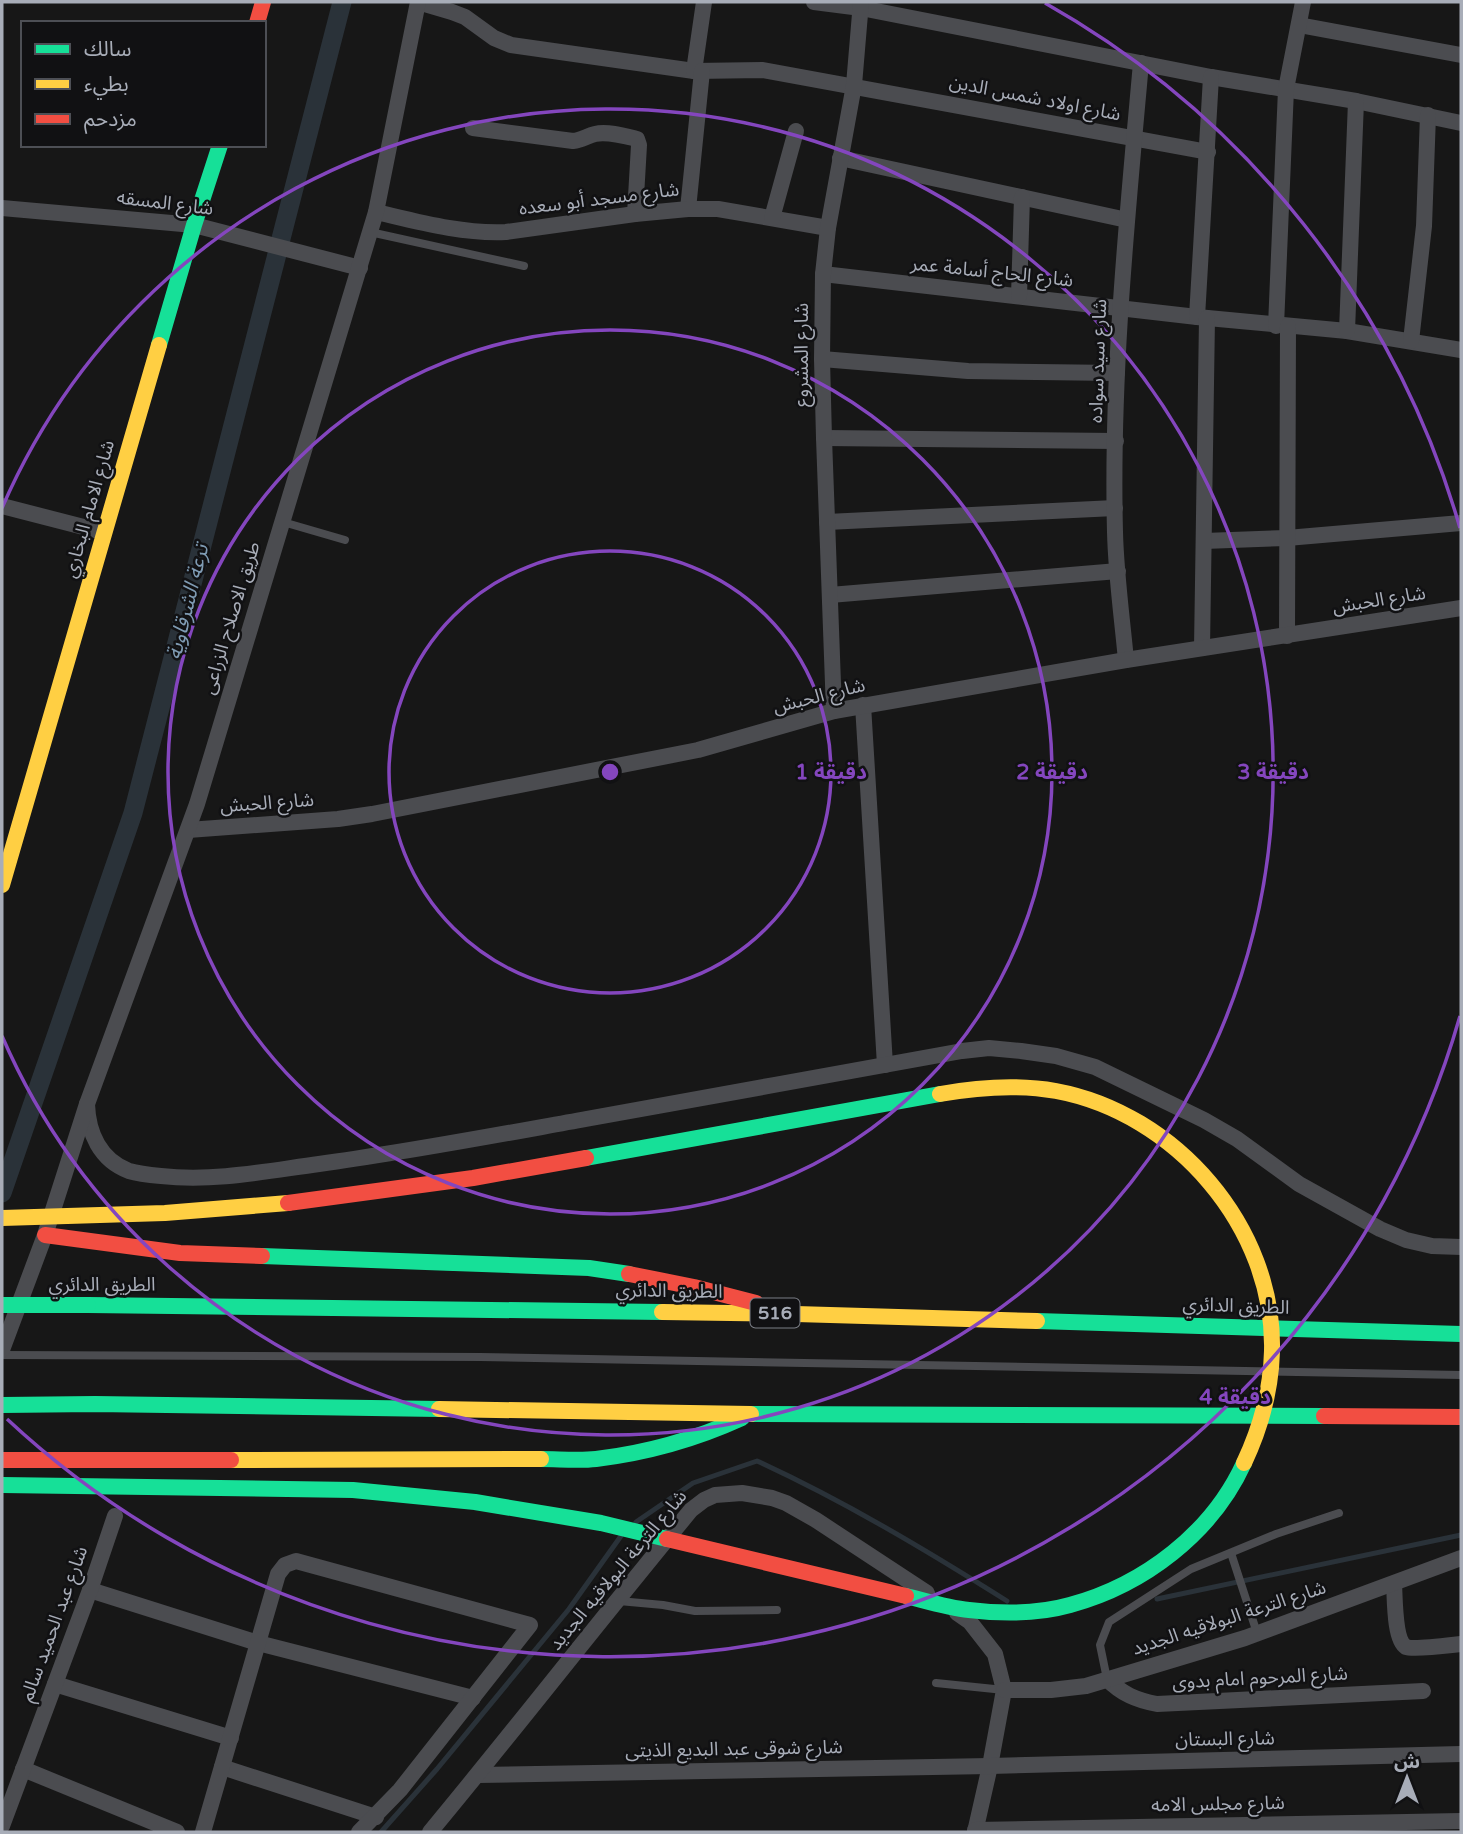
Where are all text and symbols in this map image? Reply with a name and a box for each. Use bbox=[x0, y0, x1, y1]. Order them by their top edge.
legend bbox=[21, 21, 266, 147]
text: سالك bbox=[84, 37, 131, 62]
street label: شارع اولاد شمس الدين bbox=[947, 71, 1123, 127]
text: بطيء bbox=[84, 72, 129, 100]
text: مزدحم bbox=[84, 107, 137, 134]
street label: شارع مسجد أبو سعده bbox=[518, 178, 681, 222]
street label: شارع المسقه bbox=[115, 186, 215, 222]
street label: شارع الحاج أسامة عمر bbox=[908, 252, 1074, 293]
street label: شارع سيد سواده bbox=[1085, 299, 1113, 423]
street label: شارع المشروع bbox=[791, 303, 815, 407]
street label: شارع الامام البخاري bbox=[59, 438, 122, 581]
water label: ترعة الشرقاوية bbox=[162, 539, 215, 662]
street label: طريق الاصلاح الزراعى bbox=[197, 539, 267, 698]
street label: شارع الحبش bbox=[1331, 582, 1428, 620]
street label: شارع الحبش bbox=[771, 674, 868, 720]
centre of rings bbox=[598, 760, 622, 784]
text: 1 دقيقة bbox=[795, 760, 867, 785]
text: 2 دقيقة bbox=[1016, 760, 1088, 785]
text: 3 دقيقة bbox=[1237, 760, 1309, 785]
street label: شارع الحبش bbox=[219, 789, 315, 819]
street label: الطريق الدائري bbox=[48, 1274, 156, 1299]
street label: الطريق الدائري bbox=[615, 1279, 723, 1306]
street label: الطريق الدائري bbox=[1182, 1293, 1290, 1322]
road number: 516 bbox=[750, 1298, 800, 1328]
text: 4 دقيقة bbox=[1199, 1385, 1271, 1410]
street label: شارع الترعة البولاقيه الجديد bbox=[544, 1485, 693, 1656]
street label: شارع عبد الحميد سالم bbox=[16, 1543, 95, 1706]
street label: شارع الترعة البولاقيه الجديد bbox=[1129, 1576, 1329, 1662]
street label: شارع المرحوم امام بدوى bbox=[1172, 1662, 1349, 1697]
street label: شارع البستان bbox=[1175, 1727, 1275, 1753]
street label: شارع شوقى عبد البديع الذيتى bbox=[625, 1736, 843, 1765]
north arrow bbox=[1372, 1743, 1442, 1813]
text: ش bbox=[1394, 1751, 1420, 1773]
street label: شارع مجلس الامه bbox=[1151, 1792, 1285, 1818]

